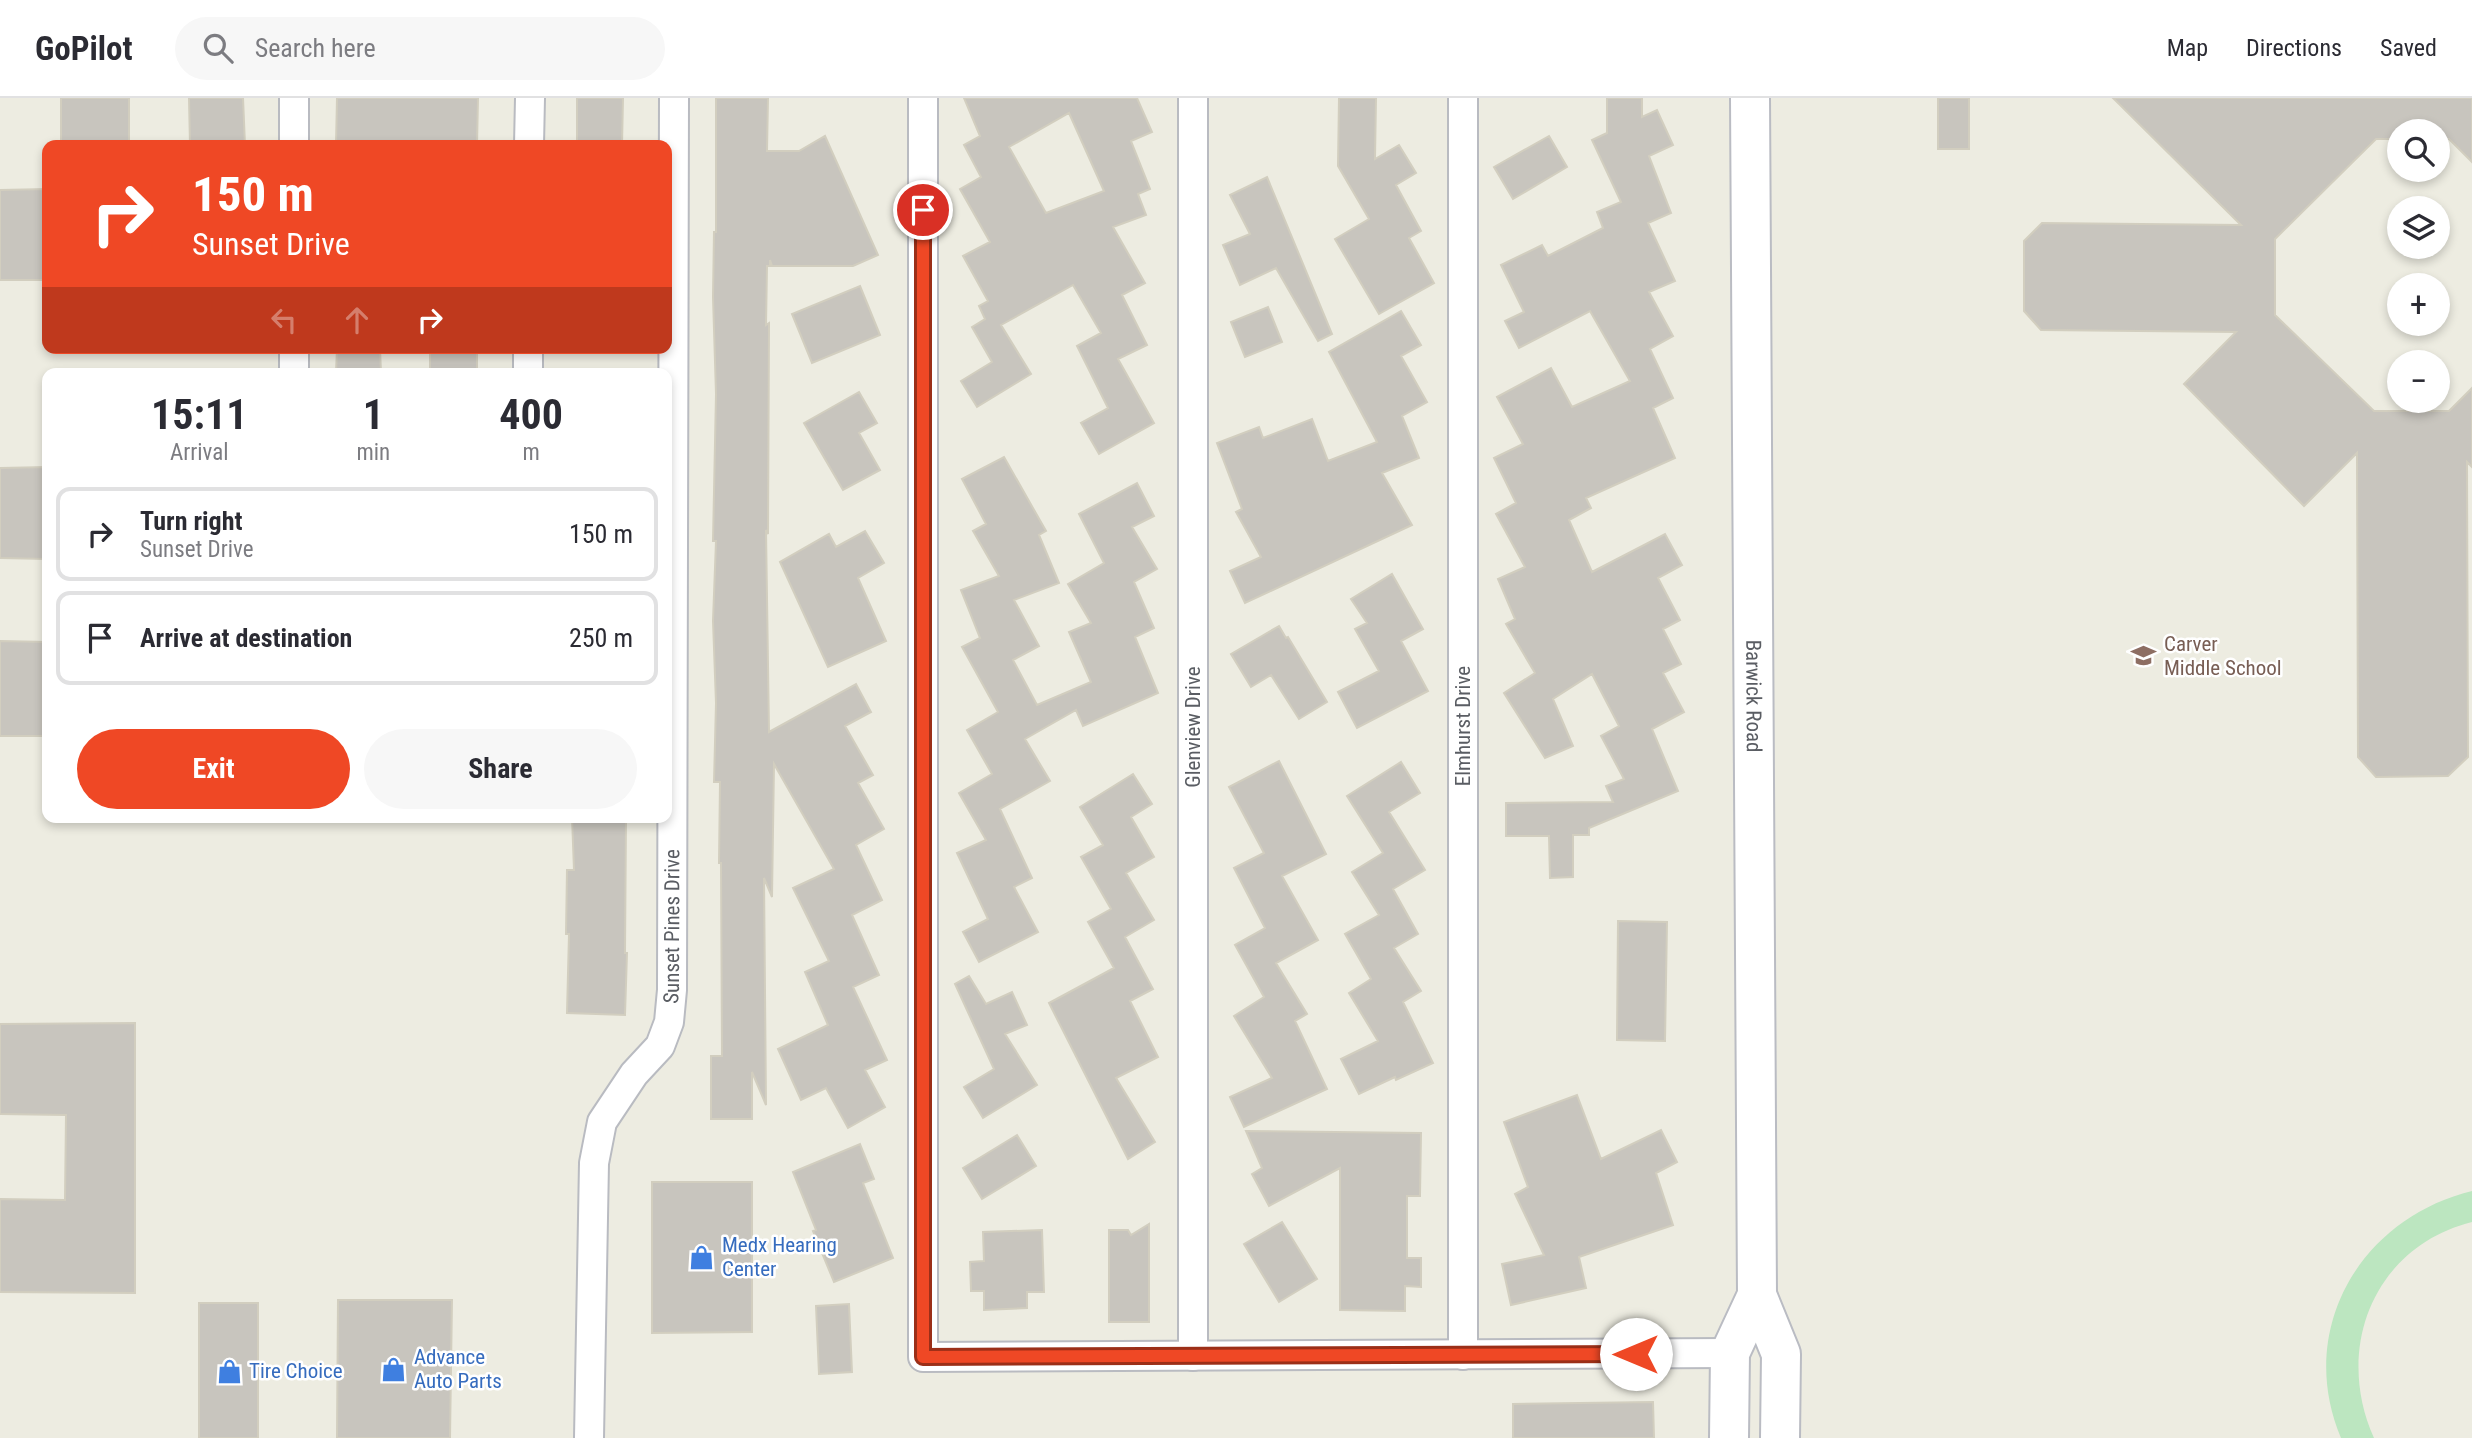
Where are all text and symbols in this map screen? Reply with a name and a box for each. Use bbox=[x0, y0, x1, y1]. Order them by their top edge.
search box bbox=[175, 17, 665, 80]
text: GoPilot bbox=[35, 29, 133, 68]
icon: search bbox=[199, 29, 237, 67]
text: Search here bbox=[255, 33, 376, 63]
text: Map bbox=[2167, 34, 2208, 62]
text: Directions bbox=[2246, 34, 2342, 62]
text: Saved bbox=[2380, 34, 2437, 62]
map controls bbox=[2387, 119, 2450, 413]
button: search bbox=[2387, 119, 2450, 182]
text: 150 m bbox=[192, 166, 314, 223]
icon: right bbox=[77, 168, 168, 259]
pin bbox=[893, 180, 953, 240]
icon: arrive bbox=[904, 191, 942, 229]
button: layers bbox=[2387, 196, 2450, 259]
text: Sunset Drive bbox=[192, 225, 350, 263]
button: + bbox=[2387, 273, 2450, 336]
icon: left bbox=[265, 301, 303, 339]
icon: ahead bbox=[338, 301, 376, 339]
icon: right bbox=[411, 301, 449, 339]
button: − bbox=[2387, 350, 2450, 413]
text: 15:11 bbox=[151, 390, 247, 439]
text: 1 bbox=[363, 390, 384, 439]
text: 400 bbox=[499, 390, 563, 439]
text: Arrival bbox=[170, 439, 228, 466]
text: min bbox=[356, 439, 390, 466]
text: m bbox=[522, 439, 540, 466]
text: Turn right bbox=[140, 506, 242, 536]
icon: right bbox=[81, 515, 119, 553]
text: 150 m bbox=[569, 519, 633, 549]
text: Sunset Drive bbox=[140, 536, 253, 563]
icon: arrive bbox=[81, 619, 119, 657]
text: Arrive at destination bbox=[140, 623, 352, 653]
text: 250 m bbox=[569, 623, 633, 653]
place label: Carver Middle School bbox=[2164, 632, 2282, 680]
street label: Barwick Road bbox=[1741, 640, 1766, 752]
school or university icon: Carver Middle School bbox=[2130, 642, 2158, 670]
street label: Glenview Drive bbox=[1181, 666, 1205, 788]
street label: Elmhurst Drive bbox=[1451, 666, 1475, 786]
button: Exit bbox=[77, 729, 350, 809]
button: Share bbox=[364, 729, 637, 809]
street label: Sunset Pines Drive bbox=[659, 849, 684, 1005]
place label: Medx Hearing Center bbox=[722, 1233, 837, 1281]
shop icon: Medx Hearing Center bbox=[688, 1243, 716, 1271]
position arrow bbox=[1599, 1317, 1673, 1391]
place label: Advance Auto Parts bbox=[414, 1345, 502, 1393]
shop icon: Advance Auto Parts bbox=[380, 1355, 408, 1383]
shop icon: Tire Choice bbox=[215, 1357, 243, 1385]
place label: Tire Choice bbox=[249, 1359, 343, 1383]

